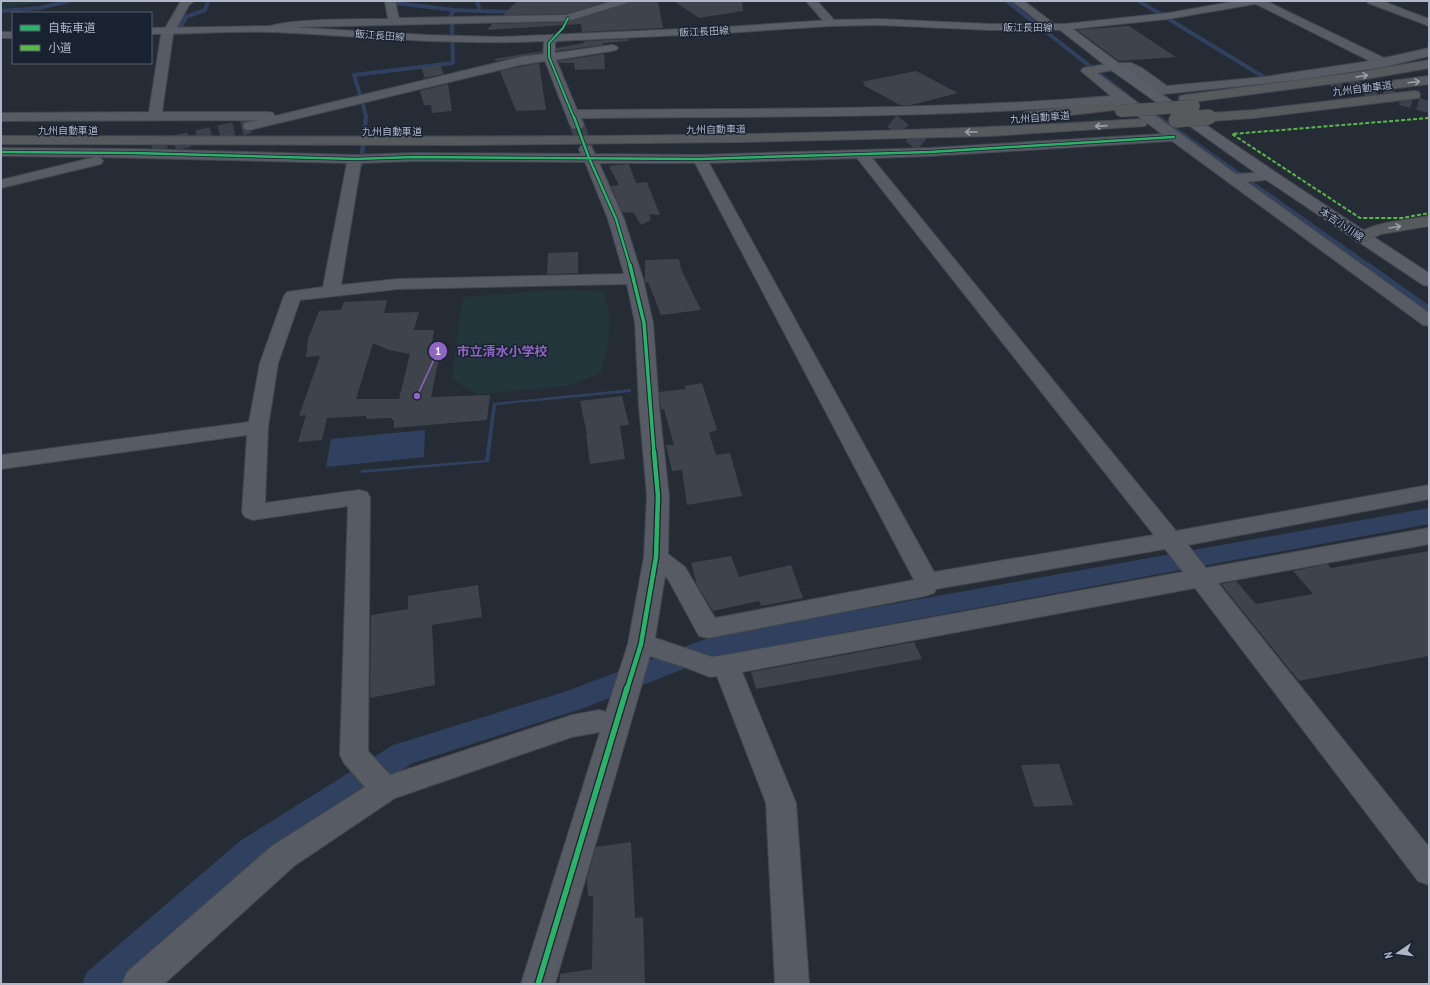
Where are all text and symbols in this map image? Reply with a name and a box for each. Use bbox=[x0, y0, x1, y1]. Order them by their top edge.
legend bbox=[12, 12, 152, 64]
text: 自転車道 bbox=[48, 20, 96, 35]
street label: 飯江長田線 bbox=[1003, 21, 1053, 34]
street label: 飯江長田線 bbox=[679, 24, 729, 39]
street label: 飯江長田線 bbox=[355, 27, 405, 44]
text: 小道 bbox=[48, 40, 72, 55]
one-way arrow bbox=[1355, 72, 1368, 80]
street label: 九州自動車道 bbox=[1331, 78, 1393, 99]
one-way arrow bbox=[1407, 78, 1420, 86]
street label: 九州自動車道 bbox=[1010, 109, 1070, 126]
street label: 九州自動車道 bbox=[686, 122, 746, 137]
one-way arrow bbox=[1095, 122, 1108, 129]
street label: 九州自動車道 bbox=[38, 124, 98, 137]
street label: 九州自動車道 bbox=[362, 125, 422, 138]
one-way arrow bbox=[965, 128, 978, 135]
street label: 本吉小川線 bbox=[1317, 205, 1366, 244]
one-way arrow bbox=[1388, 223, 1401, 231]
callout: 市立清水小学校 bbox=[428, 339, 555, 364]
text: 1 bbox=[435, 343, 441, 358]
text: 市立清水小学校 bbox=[456, 343, 548, 360]
north arrow bbox=[1378, 933, 1418, 973]
text: N bbox=[1381, 951, 1396, 960]

